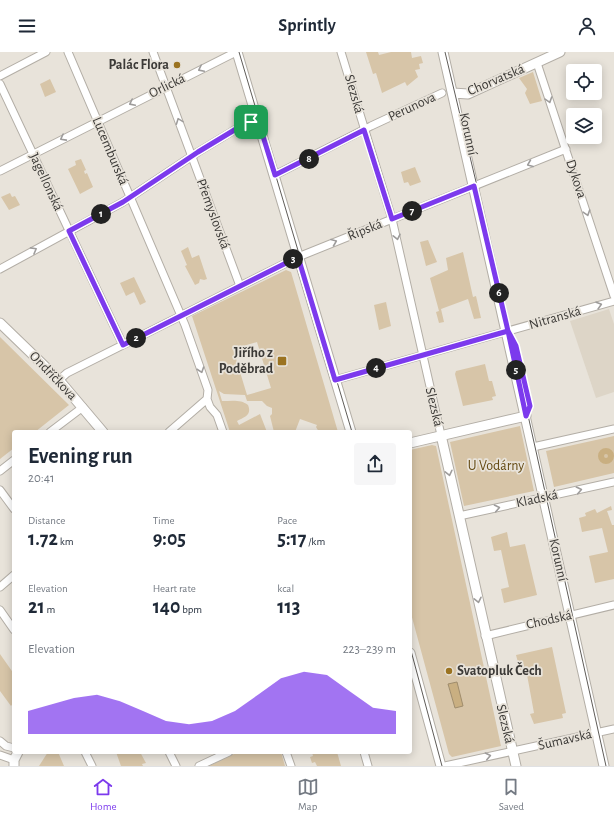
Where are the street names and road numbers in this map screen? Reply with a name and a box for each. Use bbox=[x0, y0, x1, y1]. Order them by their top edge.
street label: Chorvatská bbox=[465, 62, 527, 98]
street label: Orlická bbox=[147, 71, 188, 101]
street label: Slezská bbox=[342, 73, 366, 116]
street label: Perunova bbox=[386, 90, 438, 124]
street label: Korunní bbox=[457, 111, 479, 157]
street label: Lucemburská bbox=[89, 115, 131, 188]
street label: Jagellonská bbox=[26, 151, 66, 214]
street label: Dykova bbox=[563, 158, 589, 201]
street label: Přemyslovská bbox=[194, 177, 232, 252]
street label: Řipská bbox=[345, 215, 385, 243]
street label: Nitranská bbox=[528, 304, 583, 332]
street label: Ondříčkova bbox=[27, 349, 80, 403]
street label: Slezská bbox=[423, 386, 445, 429]
street label: Kladská bbox=[515, 488, 560, 510]
street label: Korunní bbox=[546, 537, 570, 583]
street label: Chodská bbox=[525, 608, 574, 632]
street label: Slezská bbox=[494, 703, 516, 746]
street label: Šumavská bbox=[536, 725, 594, 753]

